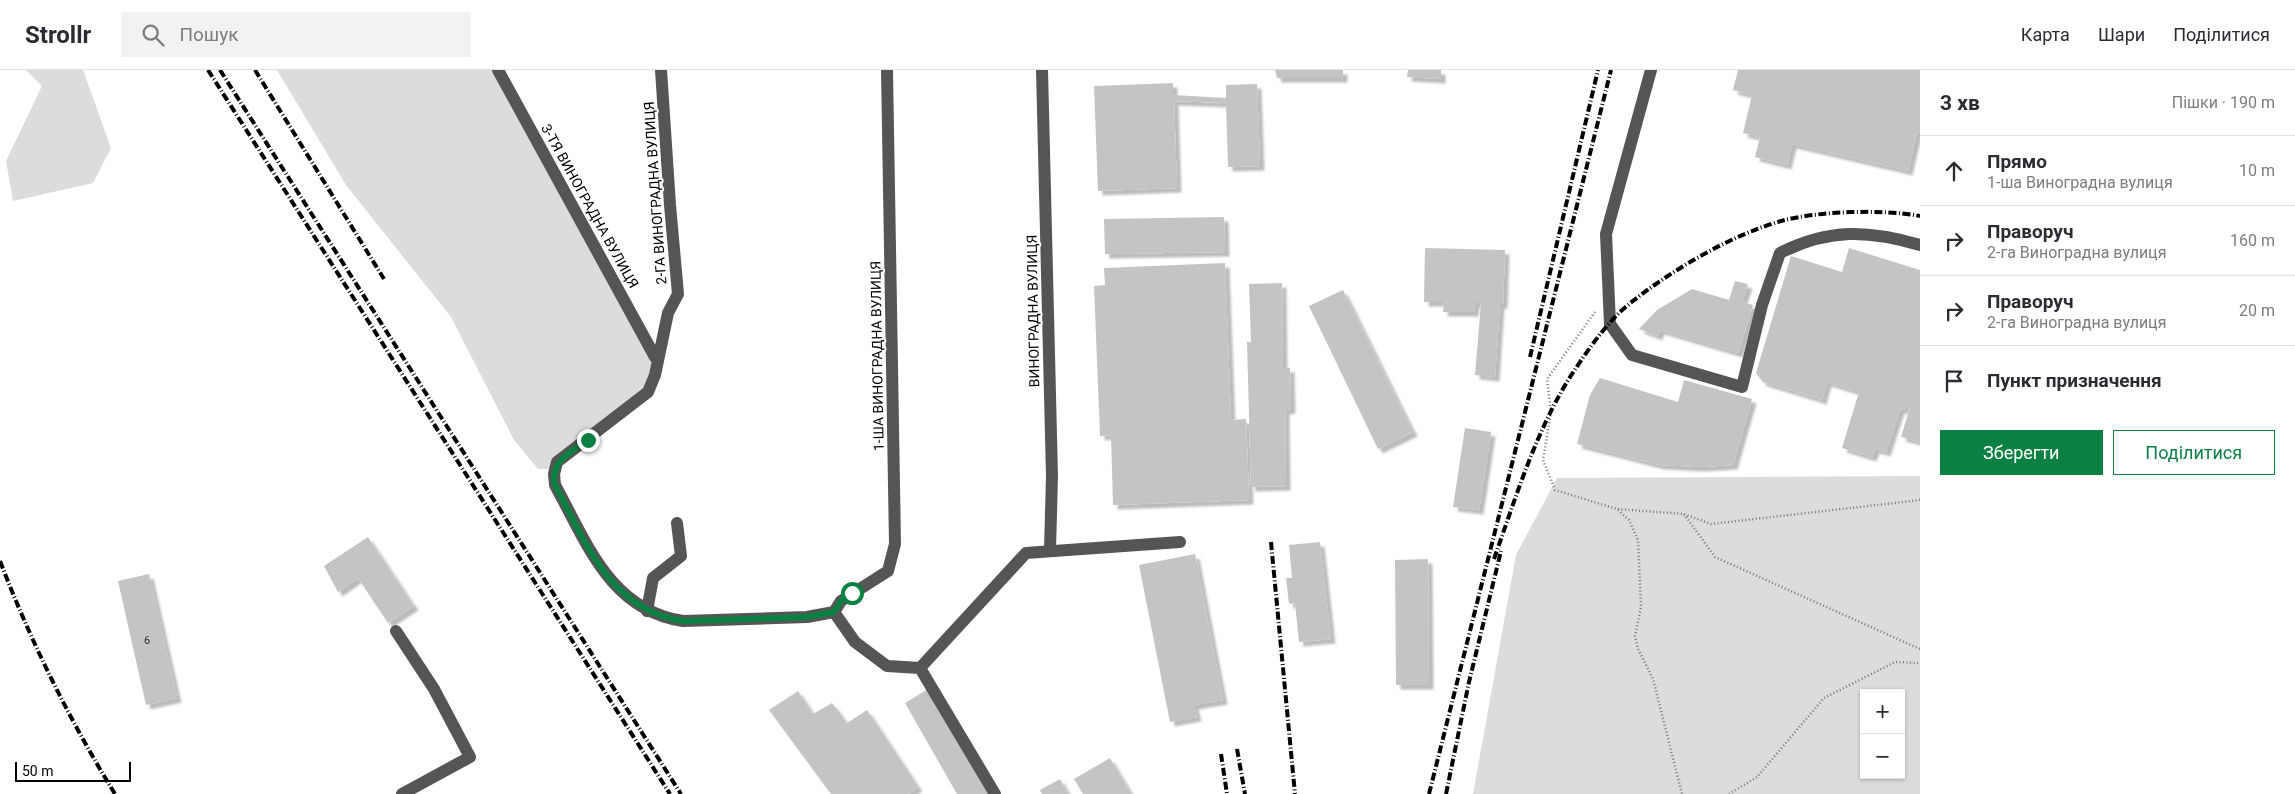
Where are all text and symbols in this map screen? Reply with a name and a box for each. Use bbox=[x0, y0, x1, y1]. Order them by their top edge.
search box bbox=[121, 12, 471, 57]
text: Strollr bbox=[25, 21, 91, 49]
icon: search bbox=[139, 21, 167, 49]
text: Пошук bbox=[179, 23, 238, 46]
text: Карта bbox=[2021, 24, 2070, 45]
text: Шари bbox=[2098, 24, 2145, 45]
text: Поділитися bbox=[2173, 24, 2270, 45]
text: 3 хв bbox=[1940, 91, 1980, 115]
text: Пішки · 190 m bbox=[2172, 93, 2275, 112]
street label: 2-ГА ВИНОГРАДНА ВУЛИЦЯ bbox=[641, 101, 669, 285]
street label: 3-ТЯ ВИНОГРАДНА ВУЛИЦЯ bbox=[538, 121, 642, 291]
text: Прямо bbox=[1987, 150, 2047, 173]
icon: ahead bbox=[1940, 157, 1968, 185]
text: 10 m bbox=[2239, 161, 2275, 180]
text: 1-ша Виноградна вулиця bbox=[1987, 173, 2173, 192]
text: Праворуч bbox=[1987, 220, 2073, 243]
icon: right bbox=[1940, 227, 1968, 255]
text: 160 m bbox=[2230, 231, 2275, 250]
street label: ВИНОГРАДНА ВУЛИЦЯ bbox=[1024, 235, 1042, 387]
text: 2-га Виноградна вулиця bbox=[1987, 243, 2166, 262]
street label: 1-ША ВИНОГРАДНА ВУЛИЦЯ bbox=[867, 261, 887, 451]
text: Праворуч bbox=[1987, 290, 2073, 313]
icon: right bbox=[1940, 297, 1968, 325]
text: 20 m bbox=[2239, 301, 2275, 320]
text: 2-га Виноградна вулиця bbox=[1987, 313, 2166, 332]
icon: arrive bbox=[1940, 367, 1968, 395]
text: Пункт призначення bbox=[1987, 369, 2162, 392]
route end bbox=[577, 429, 600, 452]
button: Зберегти bbox=[1940, 430, 2103, 475]
button: Поділитися bbox=[2113, 430, 2275, 475]
route start bbox=[841, 582, 864, 605]
house number: 6 bbox=[144, 634, 150, 647]
map controls bbox=[1860, 689, 1905, 779]
button: + bbox=[1860, 689, 1905, 734]
button: − bbox=[1860, 734, 1905, 779]
scale bar bbox=[15, 759, 131, 782]
text: 50 m bbox=[22, 763, 54, 779]

